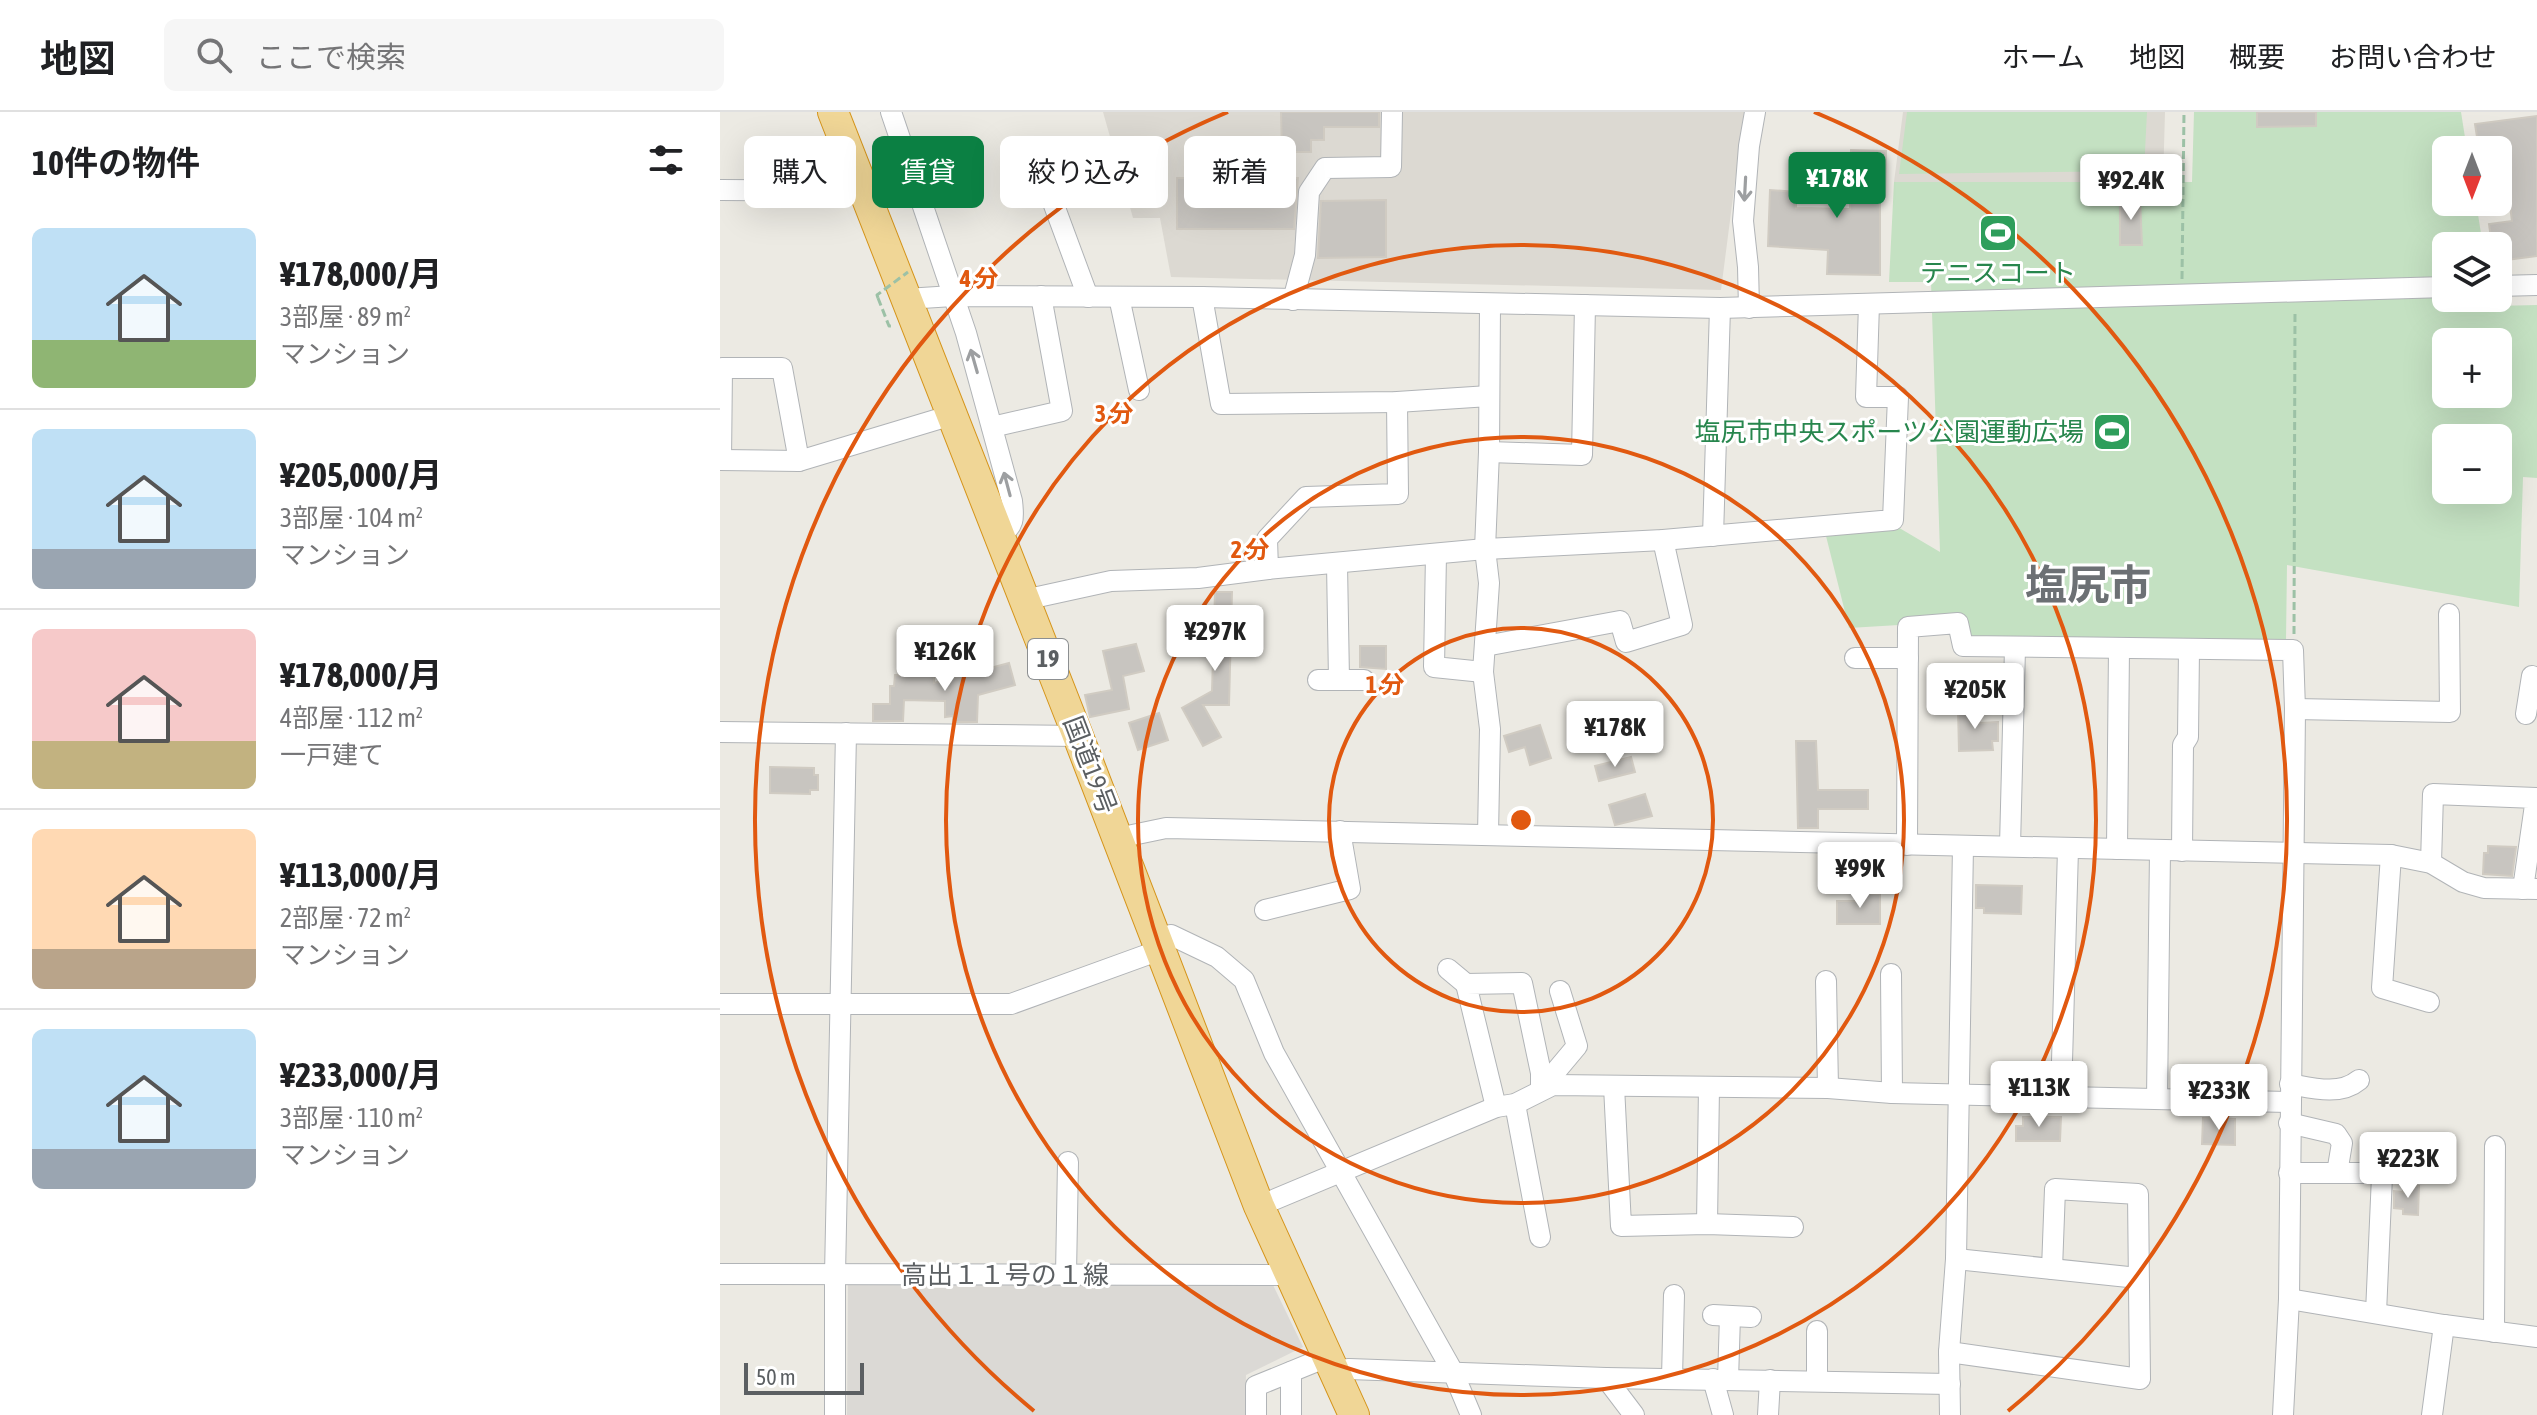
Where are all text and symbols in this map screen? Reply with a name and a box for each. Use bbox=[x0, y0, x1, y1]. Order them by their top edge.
search box bbox=[164, 19, 724, 91]
icon: search bbox=[192, 33, 236, 77]
text: 地図 bbox=[40, 37, 116, 80]
text: ここで検索 bbox=[256, 40, 406, 74]
text: ホーム bbox=[2002, 41, 2085, 73]
text: 地図 bbox=[2129, 41, 2185, 73]
text: 概要 bbox=[2229, 41, 2285, 73]
text: お問い合わせ bbox=[2329, 41, 2497, 73]
chip: 購入 bbox=[744, 136, 856, 208]
chip: 賃貸 bbox=[872, 136, 984, 208]
chip: 絞り込み bbox=[1000, 136, 1168, 208]
chip: 新着 bbox=[1184, 136, 1296, 208]
north arrow bbox=[2432, 136, 2512, 216]
map controls bbox=[2432, 136, 2512, 504]
icon: filters bbox=[644, 138, 688, 182]
text: 10件の物件 bbox=[32, 143, 200, 182]
pin: ¥178K bbox=[1781, 152, 1893, 220]
pin: ¥92.4K bbox=[2066, 154, 2196, 222]
text: ¥178K bbox=[1807, 163, 1867, 193]
text: ¥92.4K bbox=[2098, 165, 2164, 195]
one-way arrow bbox=[1737, 175, 1752, 202]
sports icon: テニスコート bbox=[1977, 212, 2019, 254]
button: layers bbox=[2432, 232, 2512, 312]
text: ¥178,000/月 bbox=[280, 254, 443, 293]
place label: テニスコート bbox=[1920, 258, 2076, 288]
icon: home bbox=[96, 260, 192, 356]
text: 4 分 bbox=[959, 265, 998, 292]
text: 3部屋 · 89 m² bbox=[280, 302, 411, 332]
button: + bbox=[2432, 328, 2512, 408]
text: マンション bbox=[280, 339, 410, 369]
one-way arrow bbox=[965, 349, 980, 375]
text: 3 分 bbox=[1095, 400, 1133, 427]
sports icon: 塩尻市中央スポーツ公園運動広場 bbox=[2091, 411, 2133, 453]
place label: 塩尻市中央スポーツ公園運動広場 bbox=[1695, 417, 2084, 447]
button: − bbox=[2432, 424, 2512, 504]
text: ¥205,000/月 bbox=[280, 455, 443, 494]
icon: home bbox=[96, 461, 192, 557]
one-way arrow bbox=[999, 471, 1014, 497]
text: 3部屋 · 104 m² bbox=[280, 503, 423, 533]
text: 2 分 bbox=[1231, 536, 1269, 563]
text: マンション bbox=[280, 540, 410, 570]
district label: 塩尻市 bbox=[2025, 561, 2151, 609]
pin: ¥297K bbox=[1159, 605, 1271, 673]
text: ¥297K bbox=[1185, 616, 1245, 646]
pin: ¥126K bbox=[889, 625, 1001, 693]
text: ¥126K bbox=[915, 636, 975, 666]
road number: 19 bbox=[1028, 639, 1068, 679]
text: ¥178,000/月 bbox=[280, 655, 443, 694]
icon: home bbox=[96, 661, 192, 757]
pin: ¥205K bbox=[1919, 663, 2031, 731]
text: 1 分 bbox=[1366, 671, 1404, 698]
text: ¥205K bbox=[1945, 674, 2005, 704]
pin: ¥178K bbox=[1559, 701, 1671, 769]
text: 4部屋 · 112 m² bbox=[280, 703, 423, 733]
street label: 国道19号 bbox=[1058, 712, 1122, 818]
text: ¥178K bbox=[1585, 712, 1645, 742]
text: 一戸建て bbox=[280, 740, 384, 770]
centre of rings bbox=[1507, 806, 1535, 834]
pin: ¥99K bbox=[1813, 842, 1907, 910]
text: ¥99K bbox=[1836, 853, 1884, 883]
text: ¥113,000/月 bbox=[280, 855, 443, 894]
icon: home bbox=[96, 861, 192, 957]
text: 2部屋 · 72 m² bbox=[280, 903, 411, 933]
text: マンション bbox=[280, 940, 410, 970]
text: ¥233,000/月 bbox=[280, 1055, 443, 1094]
icon: home bbox=[96, 1061, 192, 1157]
pin: ¥113K bbox=[1983, 1061, 2095, 1129]
pin: ¥233K bbox=[2163, 1064, 2275, 1132]
text: ¥113K bbox=[2009, 1072, 2069, 1102]
text: ¥233K bbox=[2189, 1075, 2249, 1105]
text: 3部屋 · 110 m² bbox=[280, 1103, 423, 1133]
pin: ¥223K bbox=[2352, 1132, 2464, 1200]
text: マンション bbox=[280, 1140, 410, 1170]
text: ¥223K bbox=[2378, 1143, 2438, 1173]
street label: 高出１１号の１線 bbox=[901, 1260, 1109, 1290]
scale bar bbox=[744, 1359, 864, 1395]
text: 50 m bbox=[756, 1364, 796, 1390]

